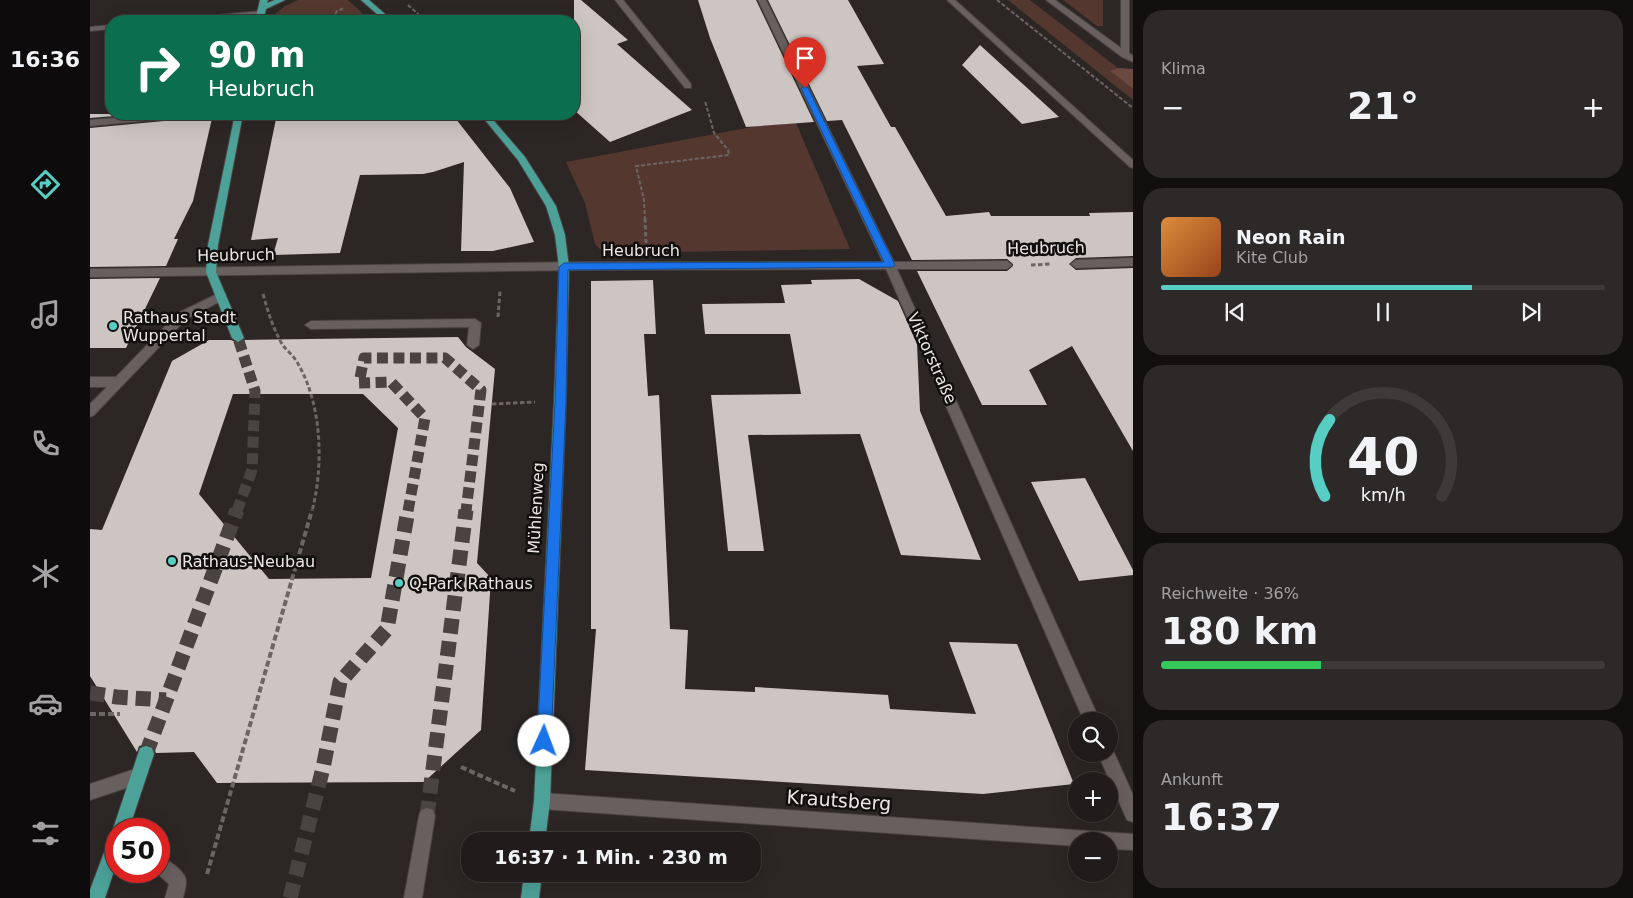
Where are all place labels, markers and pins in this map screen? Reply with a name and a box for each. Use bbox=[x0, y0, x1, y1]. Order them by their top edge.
pin bbox=[784, 37, 826, 88]
place label: Rathaus Stadt Wuppertal bbox=[123, 308, 236, 345]
marker: Rathaus Stadt Wuppertal bbox=[107, 320, 119, 332]
place label: Rathaus-Neubau bbox=[182, 552, 315, 571]
marker: Rathaus-Neubau bbox=[166, 555, 178, 567]
place label: Q-Park Rathaus bbox=[409, 574, 533, 593]
marker: Q-Park Rathaus bbox=[393, 577, 405, 589]

